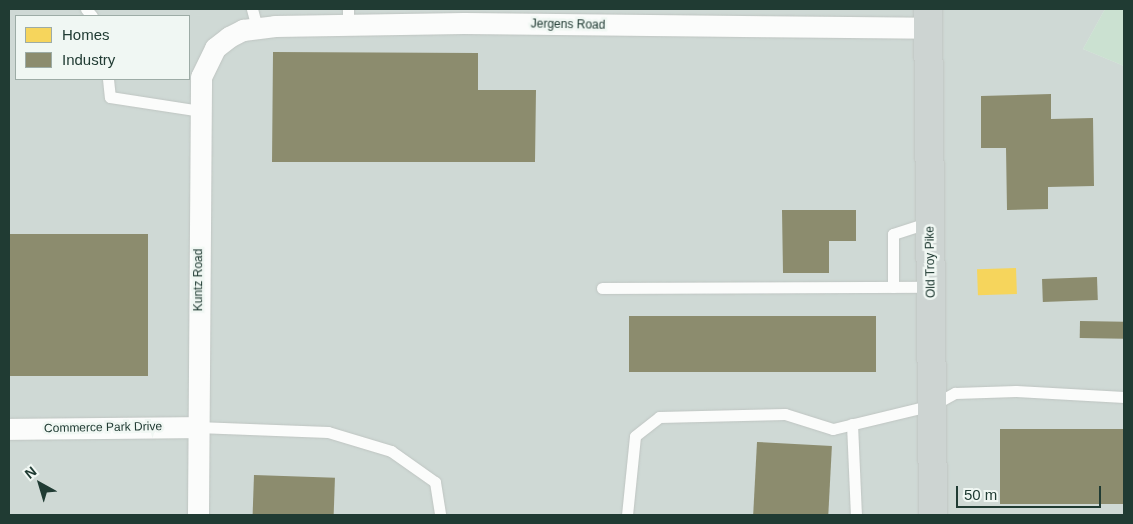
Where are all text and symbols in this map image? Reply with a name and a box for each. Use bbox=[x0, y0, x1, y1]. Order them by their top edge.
legend bbox=[15, 15, 190, 80]
street label: Jergens Road bbox=[531, 17, 605, 33]
text: Homes bbox=[62, 26, 110, 43]
text: Industry bbox=[62, 51, 115, 68]
street label: Old Troy Pike bbox=[923, 226, 939, 298]
street label: Kuntz Road bbox=[192, 249, 206, 311]
street label: Commerce Park Drive bbox=[44, 420, 162, 436]
north arrow bbox=[15, 459, 65, 509]
text: N bbox=[22, 463, 40, 482]
scale bar bbox=[958, 476, 1103, 508]
text: 50 m bbox=[964, 486, 997, 503]

